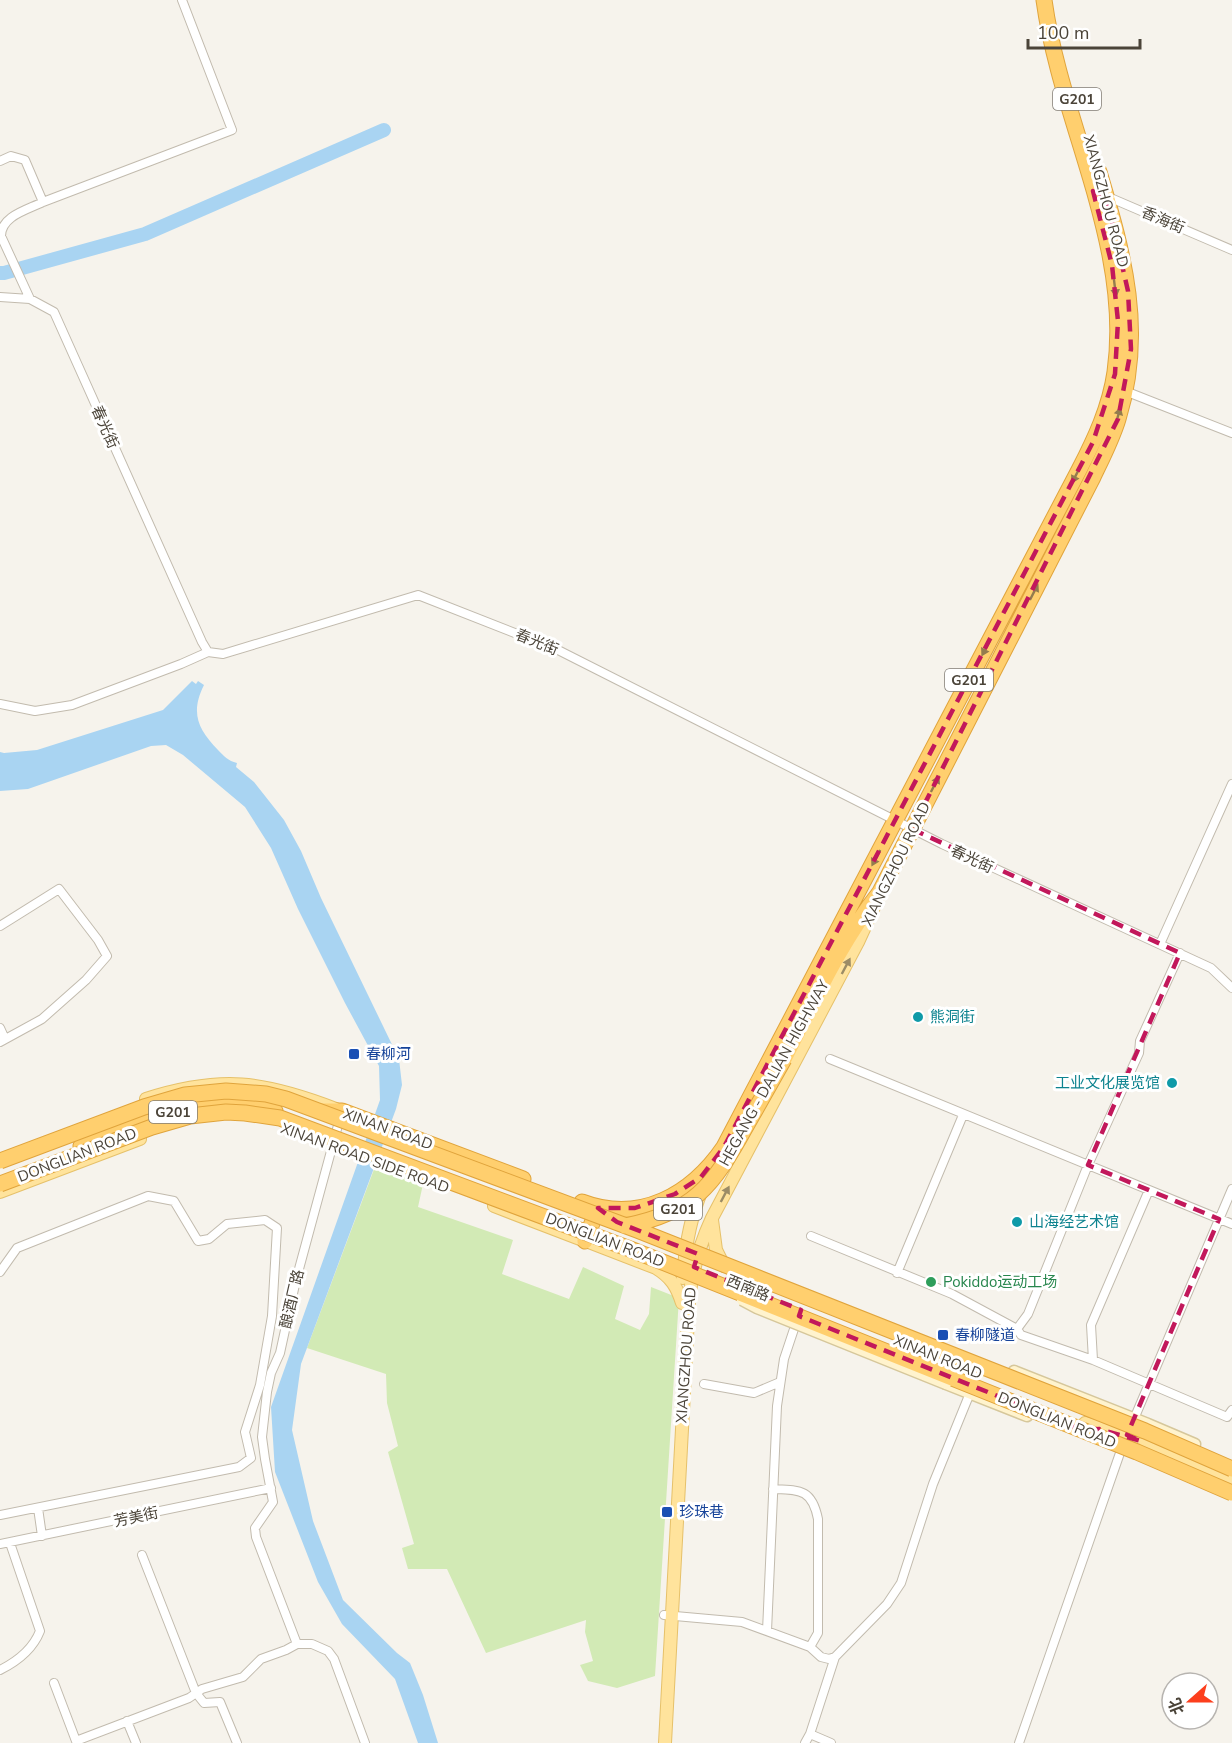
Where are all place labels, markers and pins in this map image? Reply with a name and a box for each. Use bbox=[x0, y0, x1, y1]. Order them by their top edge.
place label: 熊洞街 bbox=[930, 1007, 975, 1027]
marker: 熊洞街 bbox=[911, 1010, 925, 1024]
place label: 春柳河 bbox=[366, 1044, 411, 1064]
marker: 春柳河 bbox=[347, 1047, 361, 1061]
place label: 工业文化展览馆 bbox=[1055, 1073, 1160, 1093]
marker: 工业文化展览馆 bbox=[1165, 1076, 1179, 1090]
place label: 山海经艺术馆 bbox=[1029, 1212, 1119, 1232]
marker: 山海经艺术馆 bbox=[1010, 1215, 1024, 1229]
place label: Pokiddo运动工场 bbox=[943, 1272, 1057, 1292]
marker: Pokiddo运动工场 bbox=[924, 1275, 938, 1289]
place label: 春柳隧道 bbox=[955, 1325, 1015, 1345]
marker: 春柳隧道 bbox=[936, 1328, 950, 1342]
place label: 珍珠巷 bbox=[679, 1502, 724, 1522]
marker: 珍珠巷 bbox=[660, 1505, 674, 1519]

